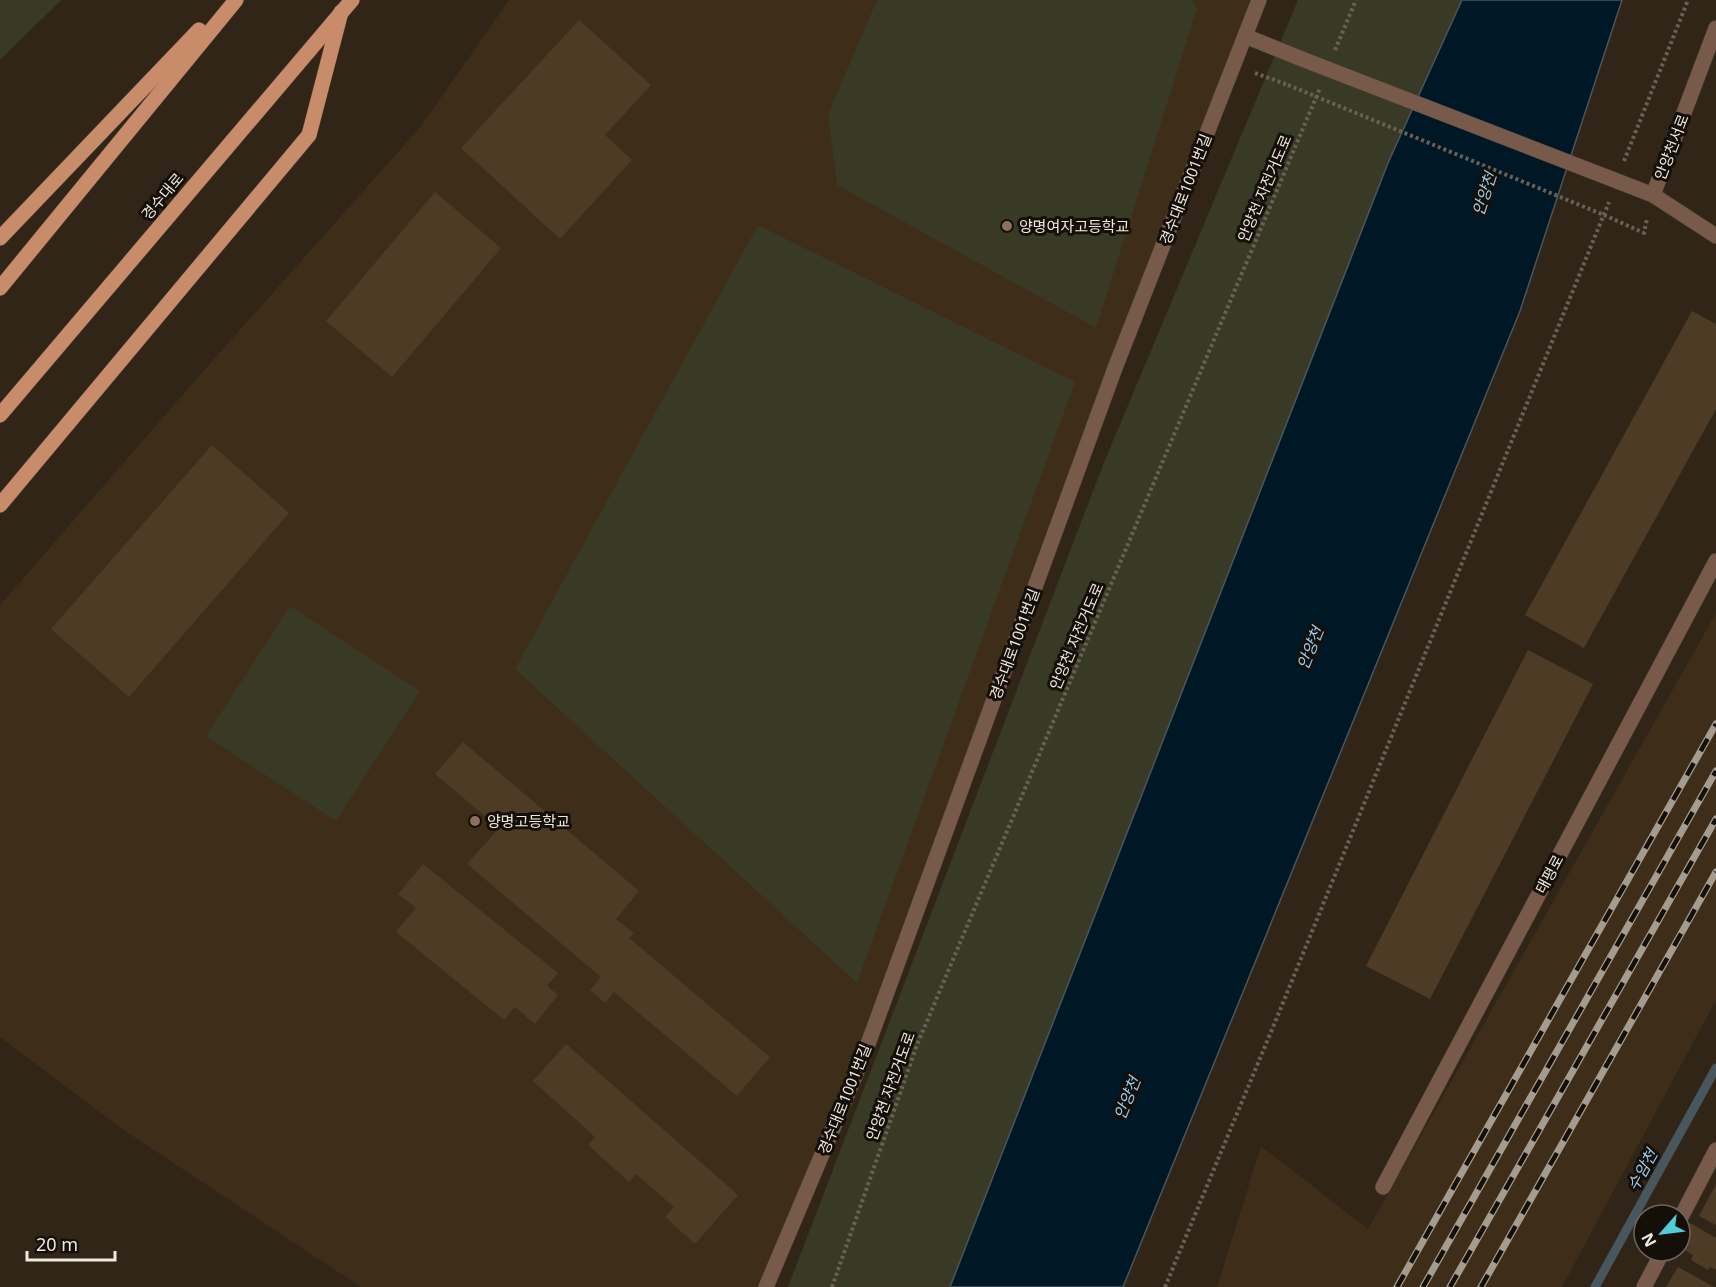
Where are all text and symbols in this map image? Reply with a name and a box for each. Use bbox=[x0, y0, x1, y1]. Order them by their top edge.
street label: 안양천서로 bbox=[1649, 111, 1693, 183]
street label: 경수대로1001번길 bbox=[1155, 131, 1215, 247]
street label: 안양천 자전거도로 bbox=[1232, 131, 1296, 245]
water label: 안양천 bbox=[1467, 167, 1502, 218]
street label: 경수대로 bbox=[137, 168, 187, 224]
place label: 양명여자고등학교 bbox=[1019, 216, 1129, 236]
marker: 양명여자고등학교 bbox=[1000, 219, 1014, 233]
street label: 안양천 자전거도로 bbox=[1044, 579, 1108, 693]
street label: 경수대로1001번길 bbox=[985, 586, 1043, 702]
water label: 안양천 bbox=[1292, 621, 1329, 673]
place label: 양명고등학교 bbox=[487, 811, 570, 831]
marker: 양명고등학교 bbox=[468, 814, 482, 828]
street label: 태평로 bbox=[1530, 851, 1568, 897]
street label: 안양천 자전거도로 bbox=[861, 1029, 919, 1143]
street label: 경수대로1001번길 bbox=[813, 1041, 875, 1157]
water label: 안양천 bbox=[1109, 1071, 1146, 1123]
water label: 수암천 bbox=[1622, 1143, 1663, 1195]
north arrow bbox=[1632, 1203, 1692, 1263]
scale bar bbox=[27, 1224, 116, 1262]
text: N bbox=[1636, 1229, 1662, 1251]
text: 20 m bbox=[36, 1232, 78, 1256]

